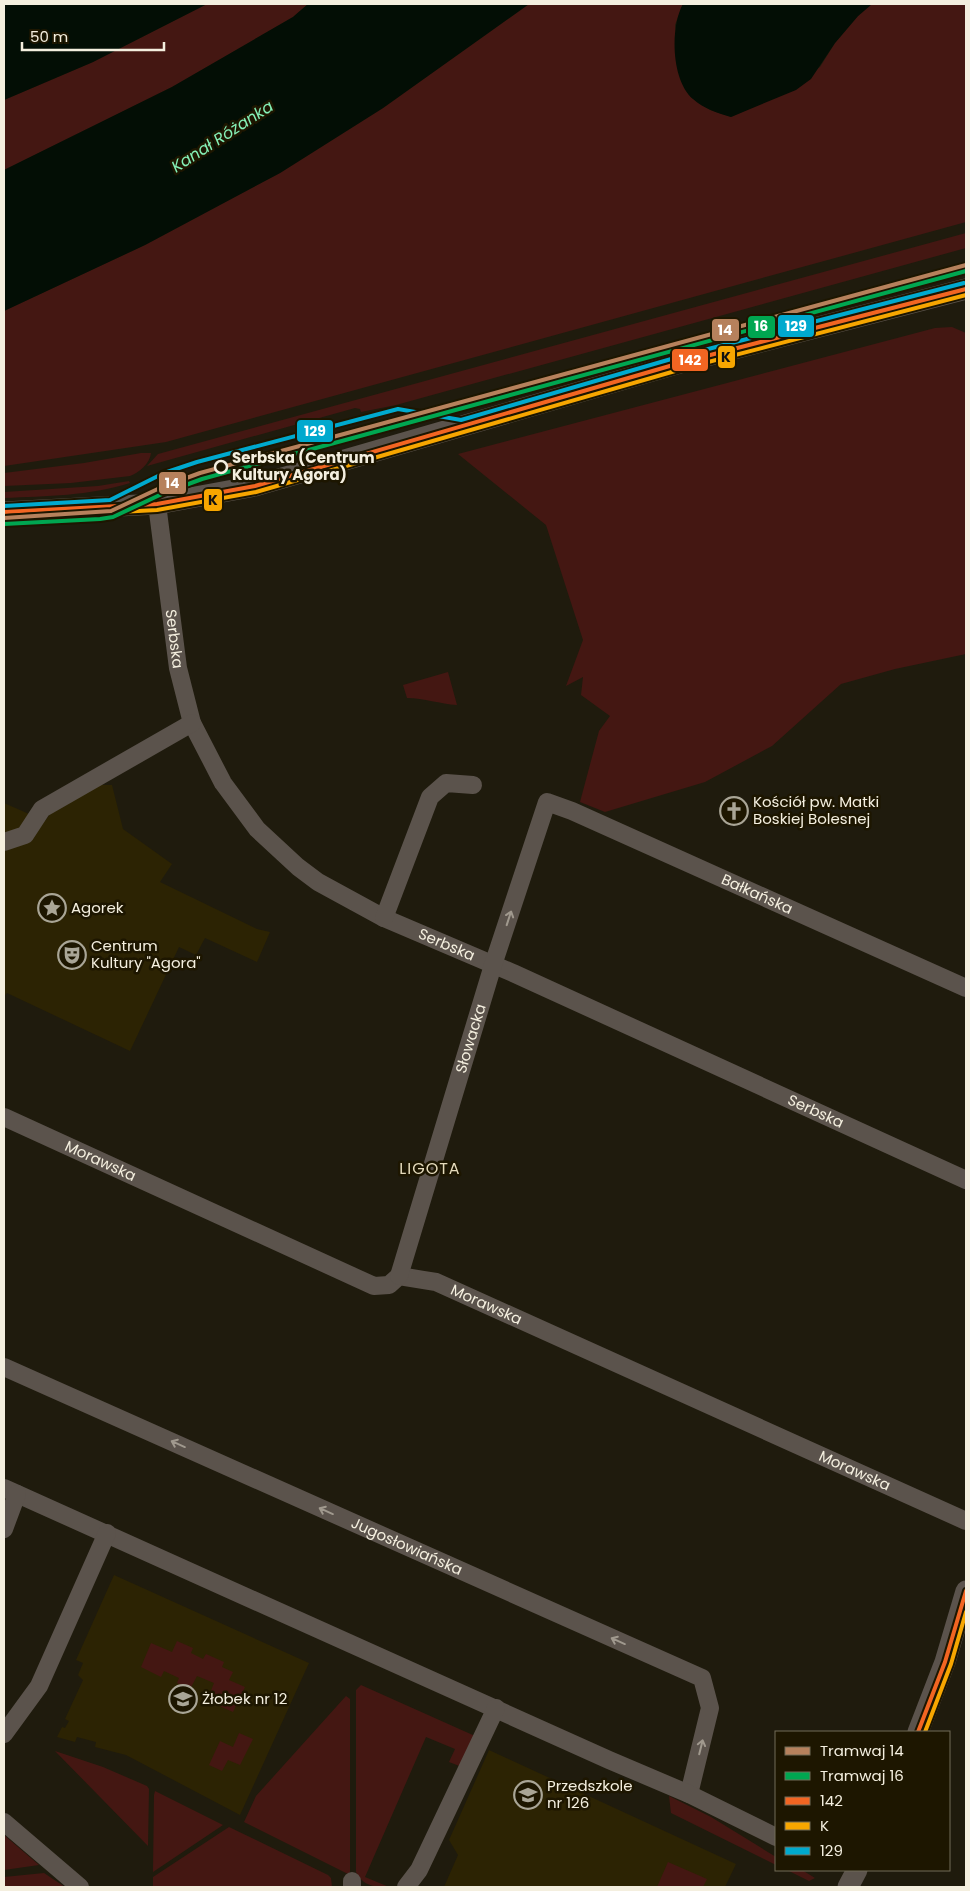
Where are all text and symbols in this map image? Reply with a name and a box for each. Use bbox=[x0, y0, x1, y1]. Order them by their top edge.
scale bar bbox=[22, 20, 165, 52]
text: 50 m bbox=[30, 26, 68, 47]
water label: Kanał Różanka bbox=[167, 95, 278, 178]
line badge: 129 bbox=[777, 314, 815, 338]
line badge: 16 bbox=[747, 315, 776, 339]
text: 16 bbox=[754, 316, 768, 336]
text: 129 bbox=[785, 316, 807, 336]
line badge: 14 bbox=[711, 318, 740, 342]
text: 14 bbox=[718, 320, 732, 340]
line badge: K bbox=[717, 345, 736, 369]
text: K bbox=[721, 347, 731, 367]
line badge: 142 bbox=[671, 348, 709, 372]
text: 142 bbox=[679, 350, 701, 370]
line badge: 129 bbox=[296, 419, 334, 443]
text: 129 bbox=[304, 421, 326, 441]
place label: Serbska (Centrum Kultury Agora) bbox=[232, 447, 375, 485]
marker: Serbska (Centrum Kultury Agora) bbox=[214, 460, 228, 474]
line badge: 14 bbox=[158, 471, 187, 495]
text: 14 bbox=[165, 473, 179, 493]
line badge: K bbox=[203, 488, 223, 512]
text: K bbox=[208, 490, 218, 510]
street label: Serbska bbox=[161, 608, 189, 670]
place label: Kościół pw. Matki Boskiej Bolesnej bbox=[753, 791, 879, 829]
church icon: Kościół pw. Matki Boskiej Bolesnej bbox=[719, 796, 749, 826]
street label: Bałkańska bbox=[718, 868, 796, 919]
place icon: Agorek bbox=[37, 893, 67, 923]
place label: Agorek bbox=[71, 897, 124, 918]
one-way arrow bbox=[504, 911, 514, 927]
street label: Serbska bbox=[415, 923, 478, 966]
place label: Centrum Kultury "Agora" bbox=[91, 935, 201, 973]
theatre icon: Centrum Kultury "Agora" bbox=[57, 940, 87, 970]
street label: Słowacka bbox=[450, 1001, 491, 1076]
street label: Serbska bbox=[784, 1089, 847, 1133]
street label: Morawska bbox=[62, 1135, 140, 1186]
district label: LIGOTA bbox=[399, 1157, 461, 1180]
street label: Morawska bbox=[447, 1279, 526, 1330]
one-way arrow bbox=[171, 1439, 186, 1449]
street label: Morawska bbox=[816, 1445, 894, 1496]
one-way arrow bbox=[319, 1505, 334, 1515]
street label: Jugosłowiańska bbox=[348, 1512, 466, 1580]
one-way arrow bbox=[611, 1635, 626, 1645]
school or university icon: Żłobek nr 12 bbox=[168, 1684, 198, 1714]
place label: Żłobek nr 12 bbox=[202, 1688, 287, 1709]
legend bbox=[775, 1731, 950, 1871]
one-way arrow bbox=[697, 1739, 706, 1755]
text: Tramwaj 14 bbox=[820, 1740, 904, 1761]
text: Tramwaj 16 bbox=[820, 1765, 904, 1786]
place label: Przedszkole nr 126 bbox=[547, 1775, 633, 1813]
school or university icon: Przedszkole nr 126 bbox=[513, 1780, 543, 1810]
text: 142 bbox=[820, 1790, 843, 1811]
text: K bbox=[820, 1815, 829, 1836]
text: 129 bbox=[820, 1840, 843, 1861]

